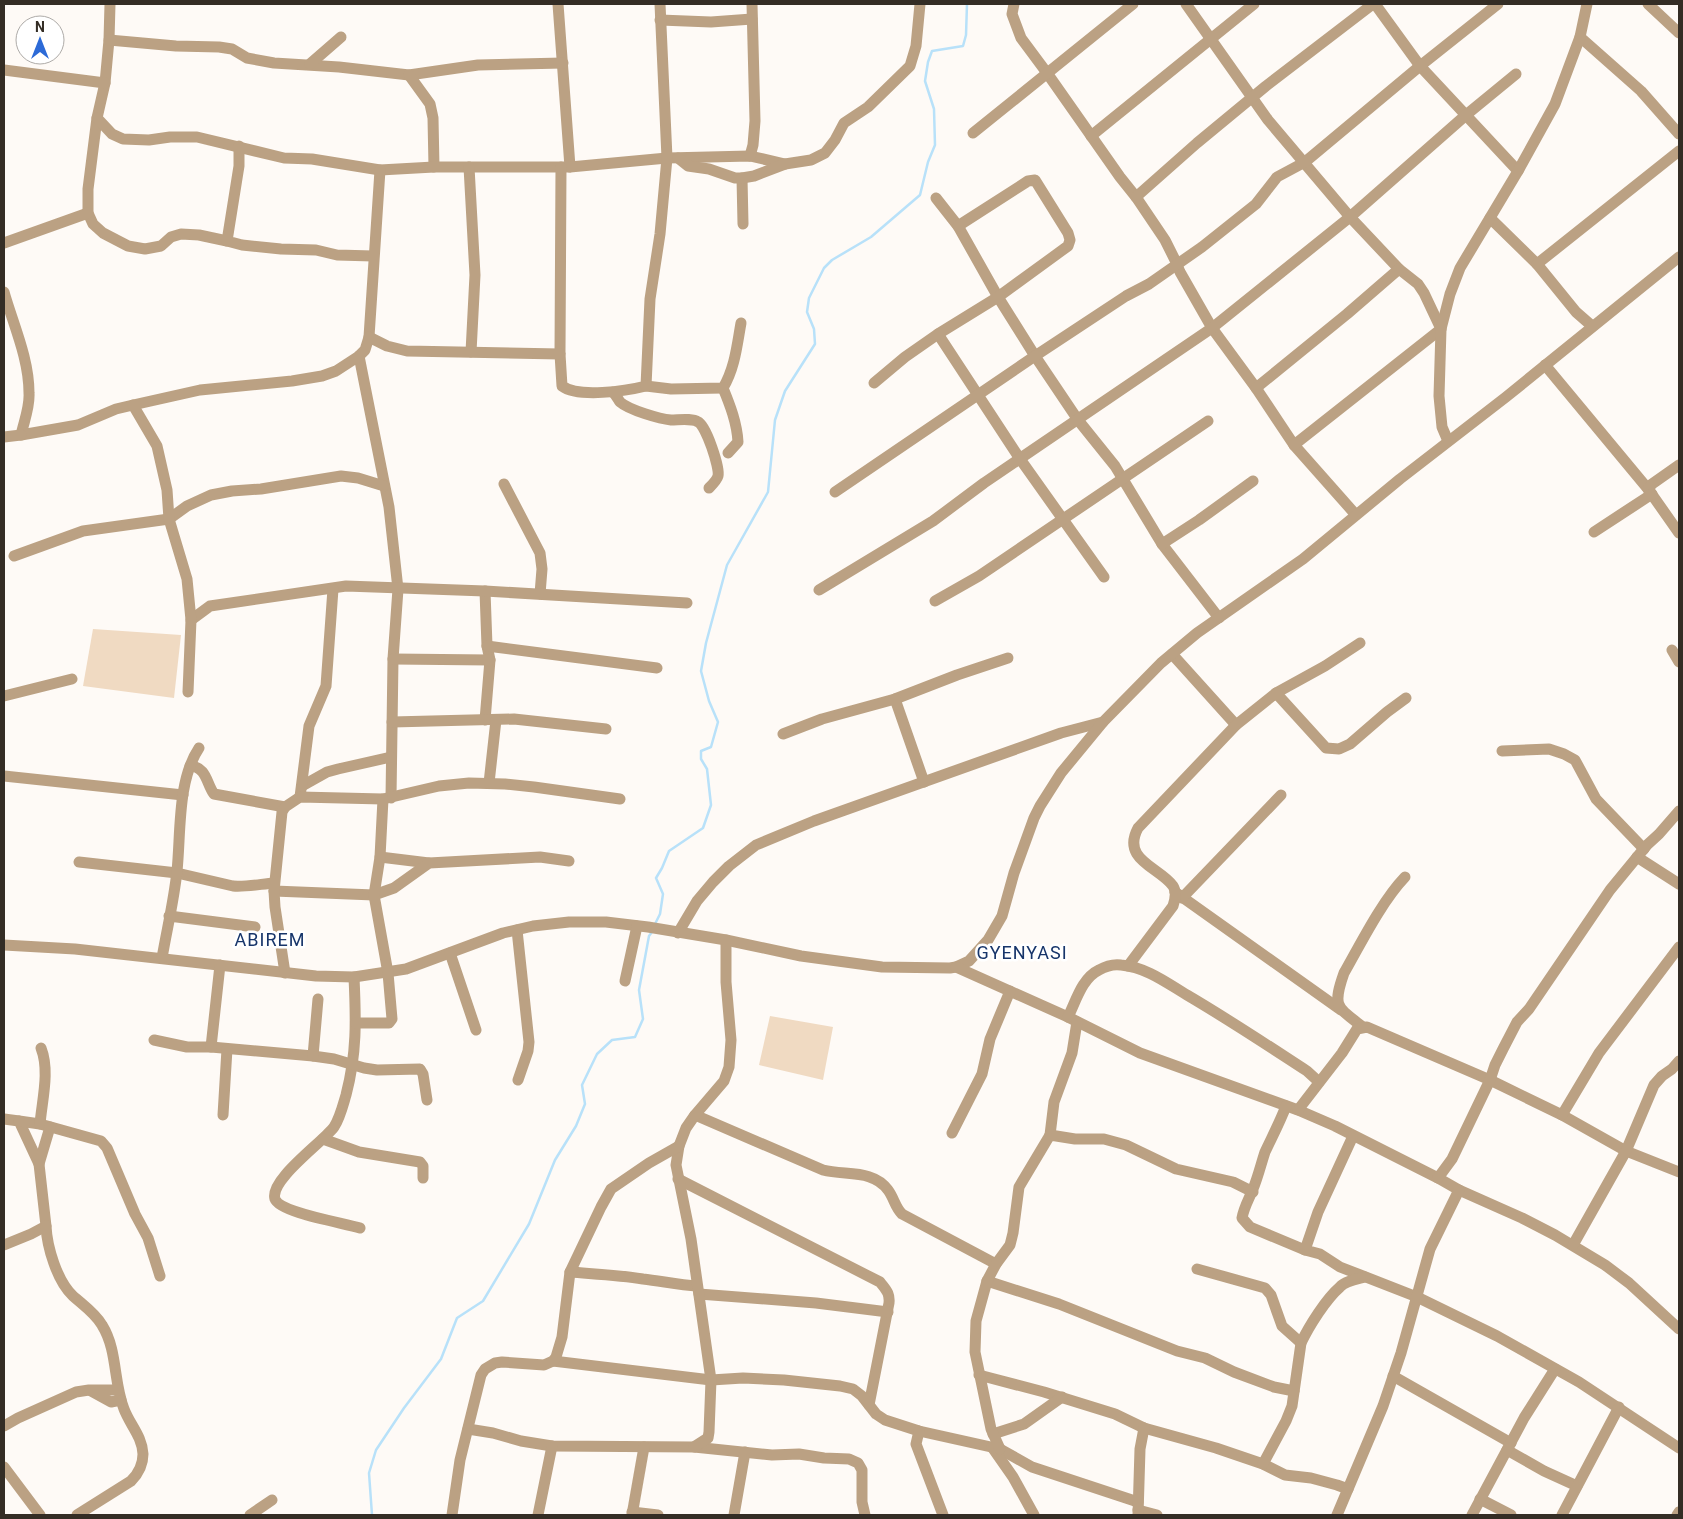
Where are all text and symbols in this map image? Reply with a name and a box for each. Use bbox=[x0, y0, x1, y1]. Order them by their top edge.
north arrow bbox=[15, 15, 65, 65]
text: N bbox=[35, 19, 45, 35]
district label: ABIREM bbox=[235, 929, 305, 950]
district label: GYENYASI bbox=[976, 942, 1068, 963]

